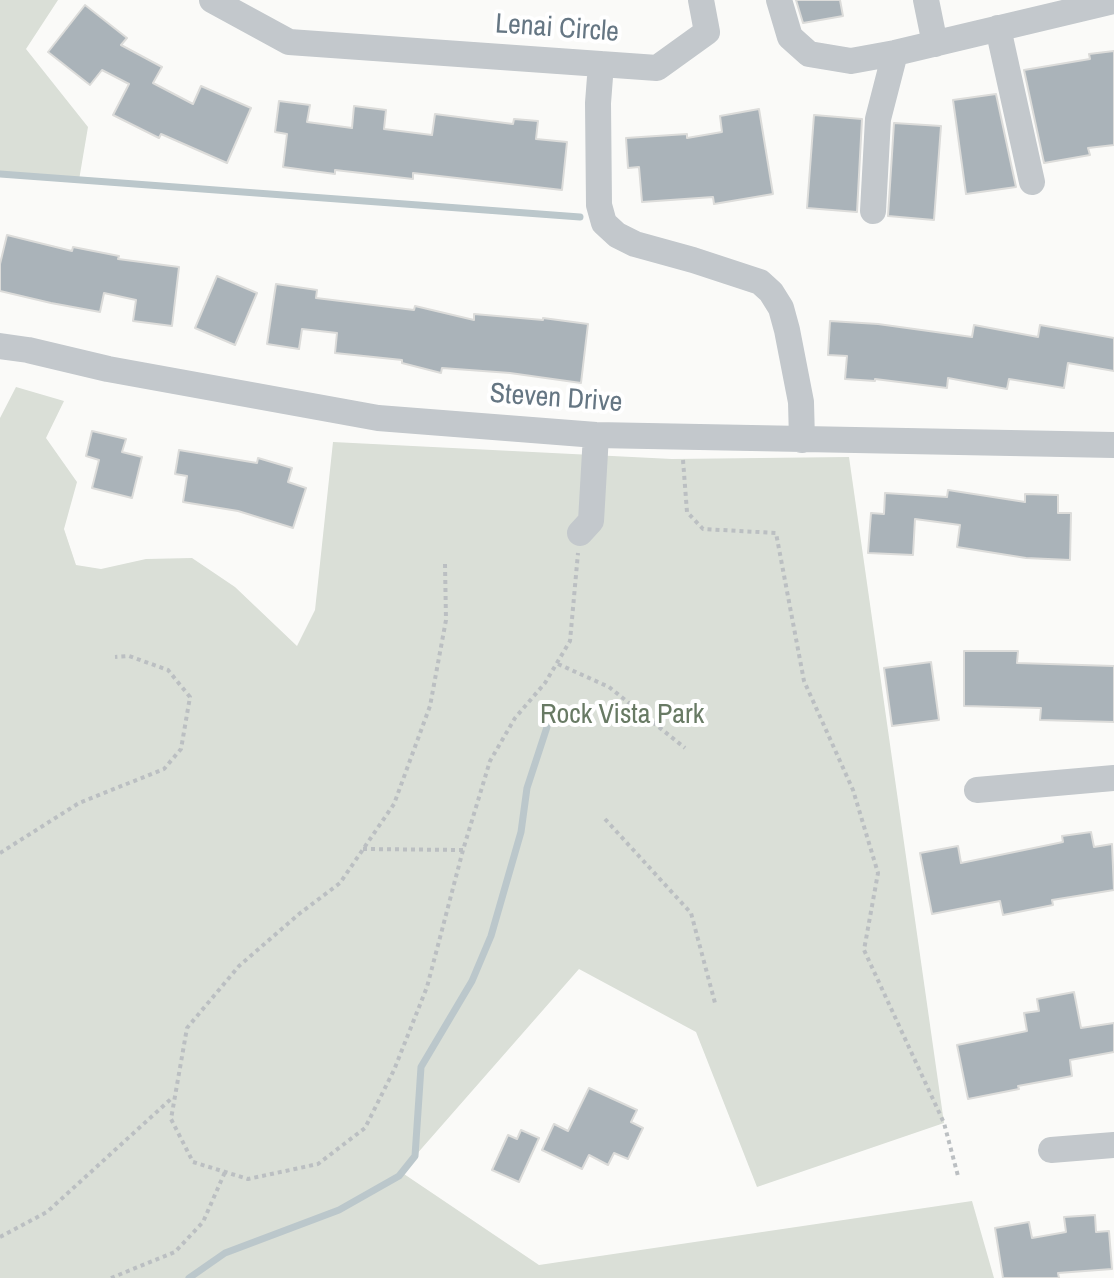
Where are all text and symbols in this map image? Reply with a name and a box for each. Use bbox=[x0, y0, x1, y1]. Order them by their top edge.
street label: Lenai Circle bbox=[494, 8, 620, 50]
street label: Steven Drive bbox=[489, 378, 623, 420]
park label: Rock Vista Park bbox=[540, 698, 704, 732]

